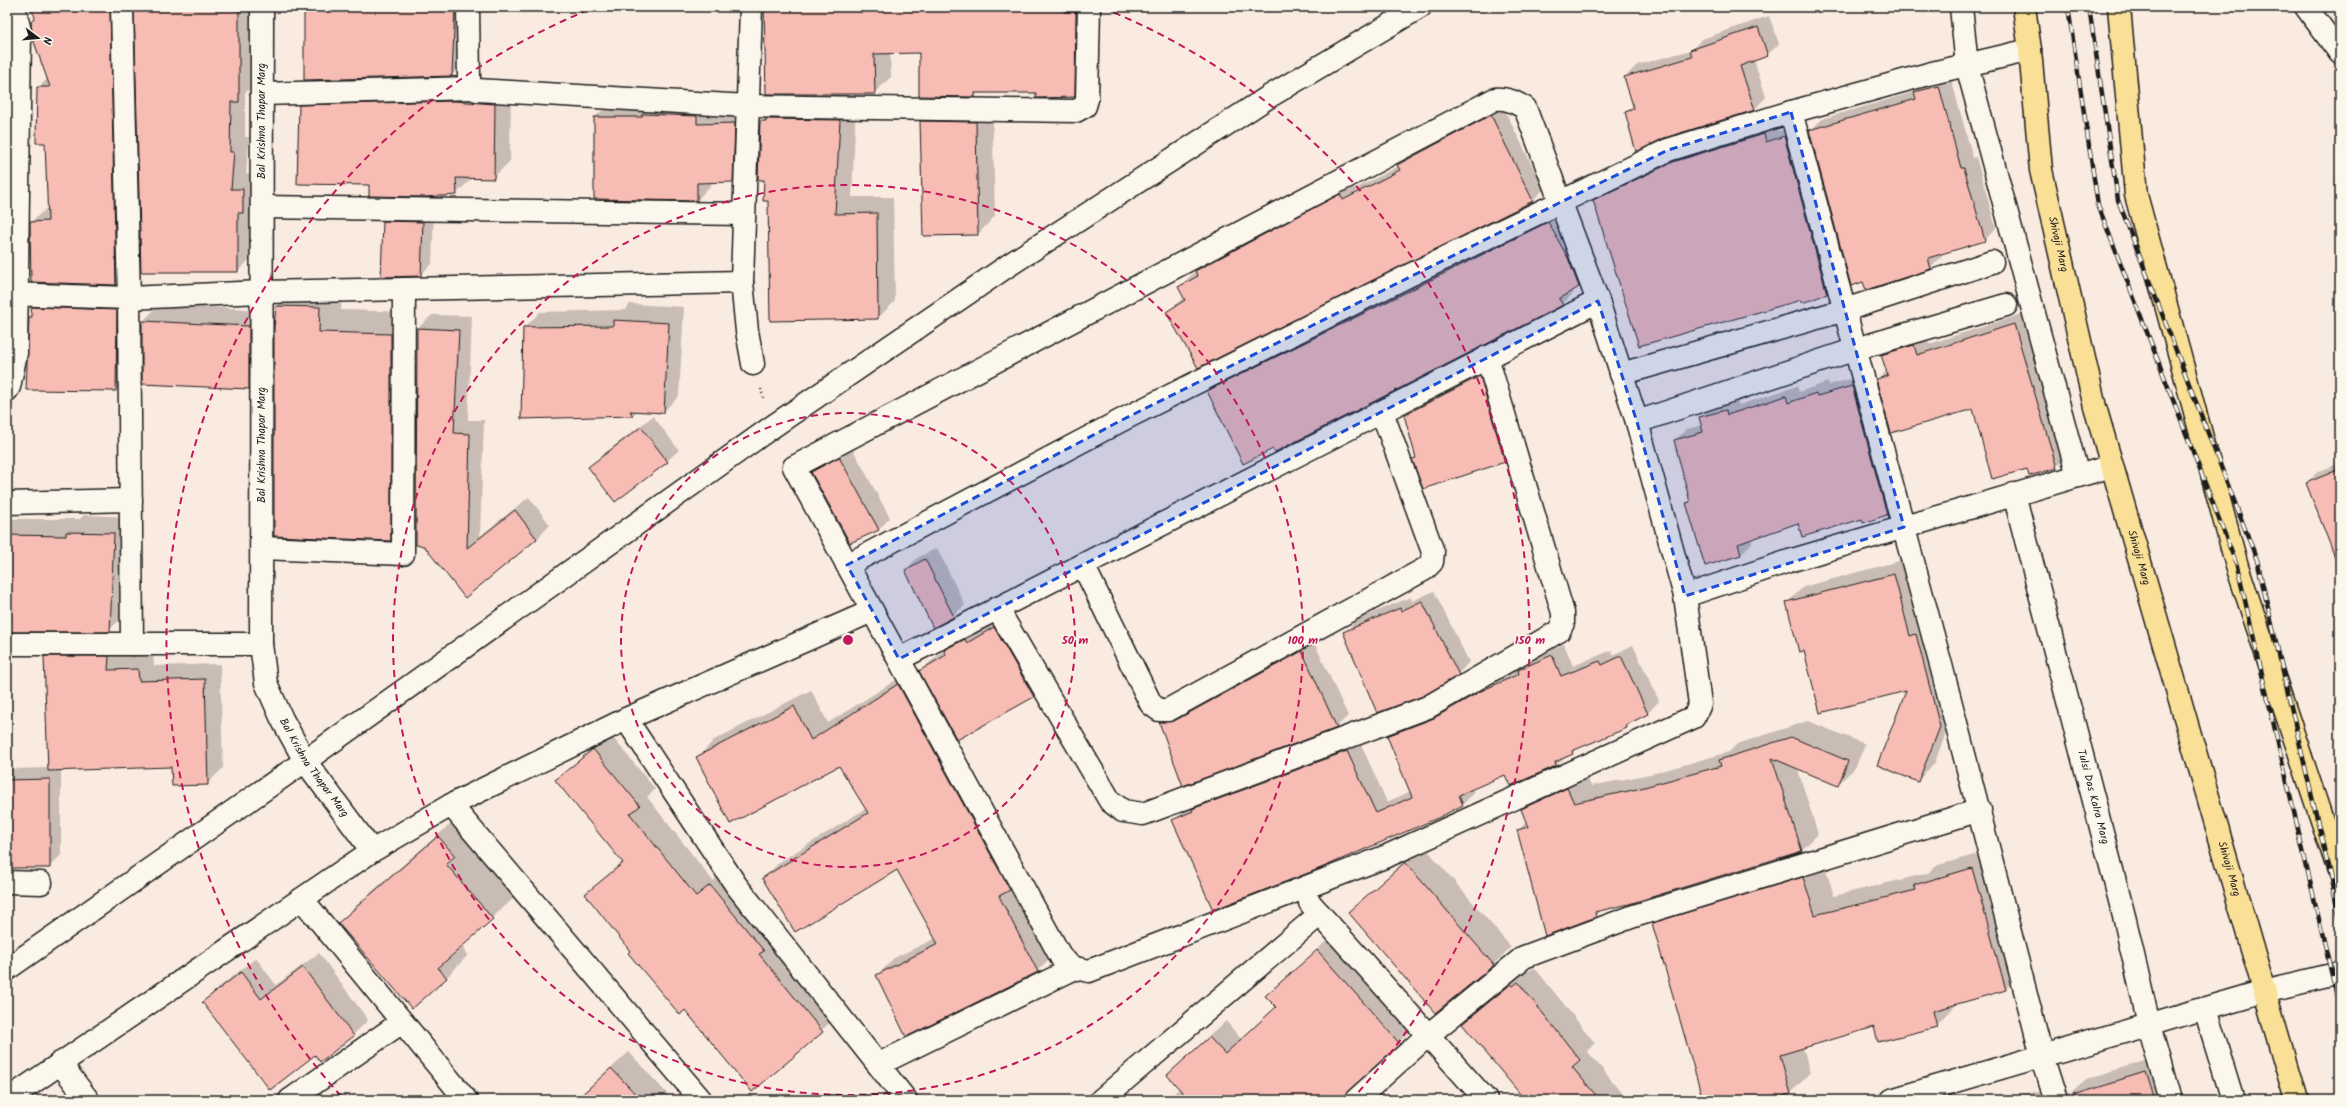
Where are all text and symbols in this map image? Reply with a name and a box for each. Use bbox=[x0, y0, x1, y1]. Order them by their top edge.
north arrow bbox=[18, 18, 58, 58]
text: N bbox=[37, 35, 56, 46]
street label: Bal Krishna Thapar Marg bbox=[253, 63, 271, 179]
street label: Shivaji Marg bbox=[2043, 214, 2073, 274]
street label: Bal Krishna Thapar Marg bbox=[253, 387, 271, 503]
street label: Shivaji Marg bbox=[2122, 528, 2155, 588]
text: 50 m bbox=[1061, 631, 1089, 650]
text: 100 m bbox=[1288, 631, 1318, 650]
text: 150 m bbox=[1515, 631, 1545, 650]
centre of rings bbox=[841, 633, 855, 647]
street label: Bal Krishna Thapar Marg bbox=[274, 715, 353, 821]
street label: Tulsi Das Kalra Marg bbox=[2072, 747, 2114, 846]
street label: Shivaji Marg bbox=[2212, 839, 2246, 899]

